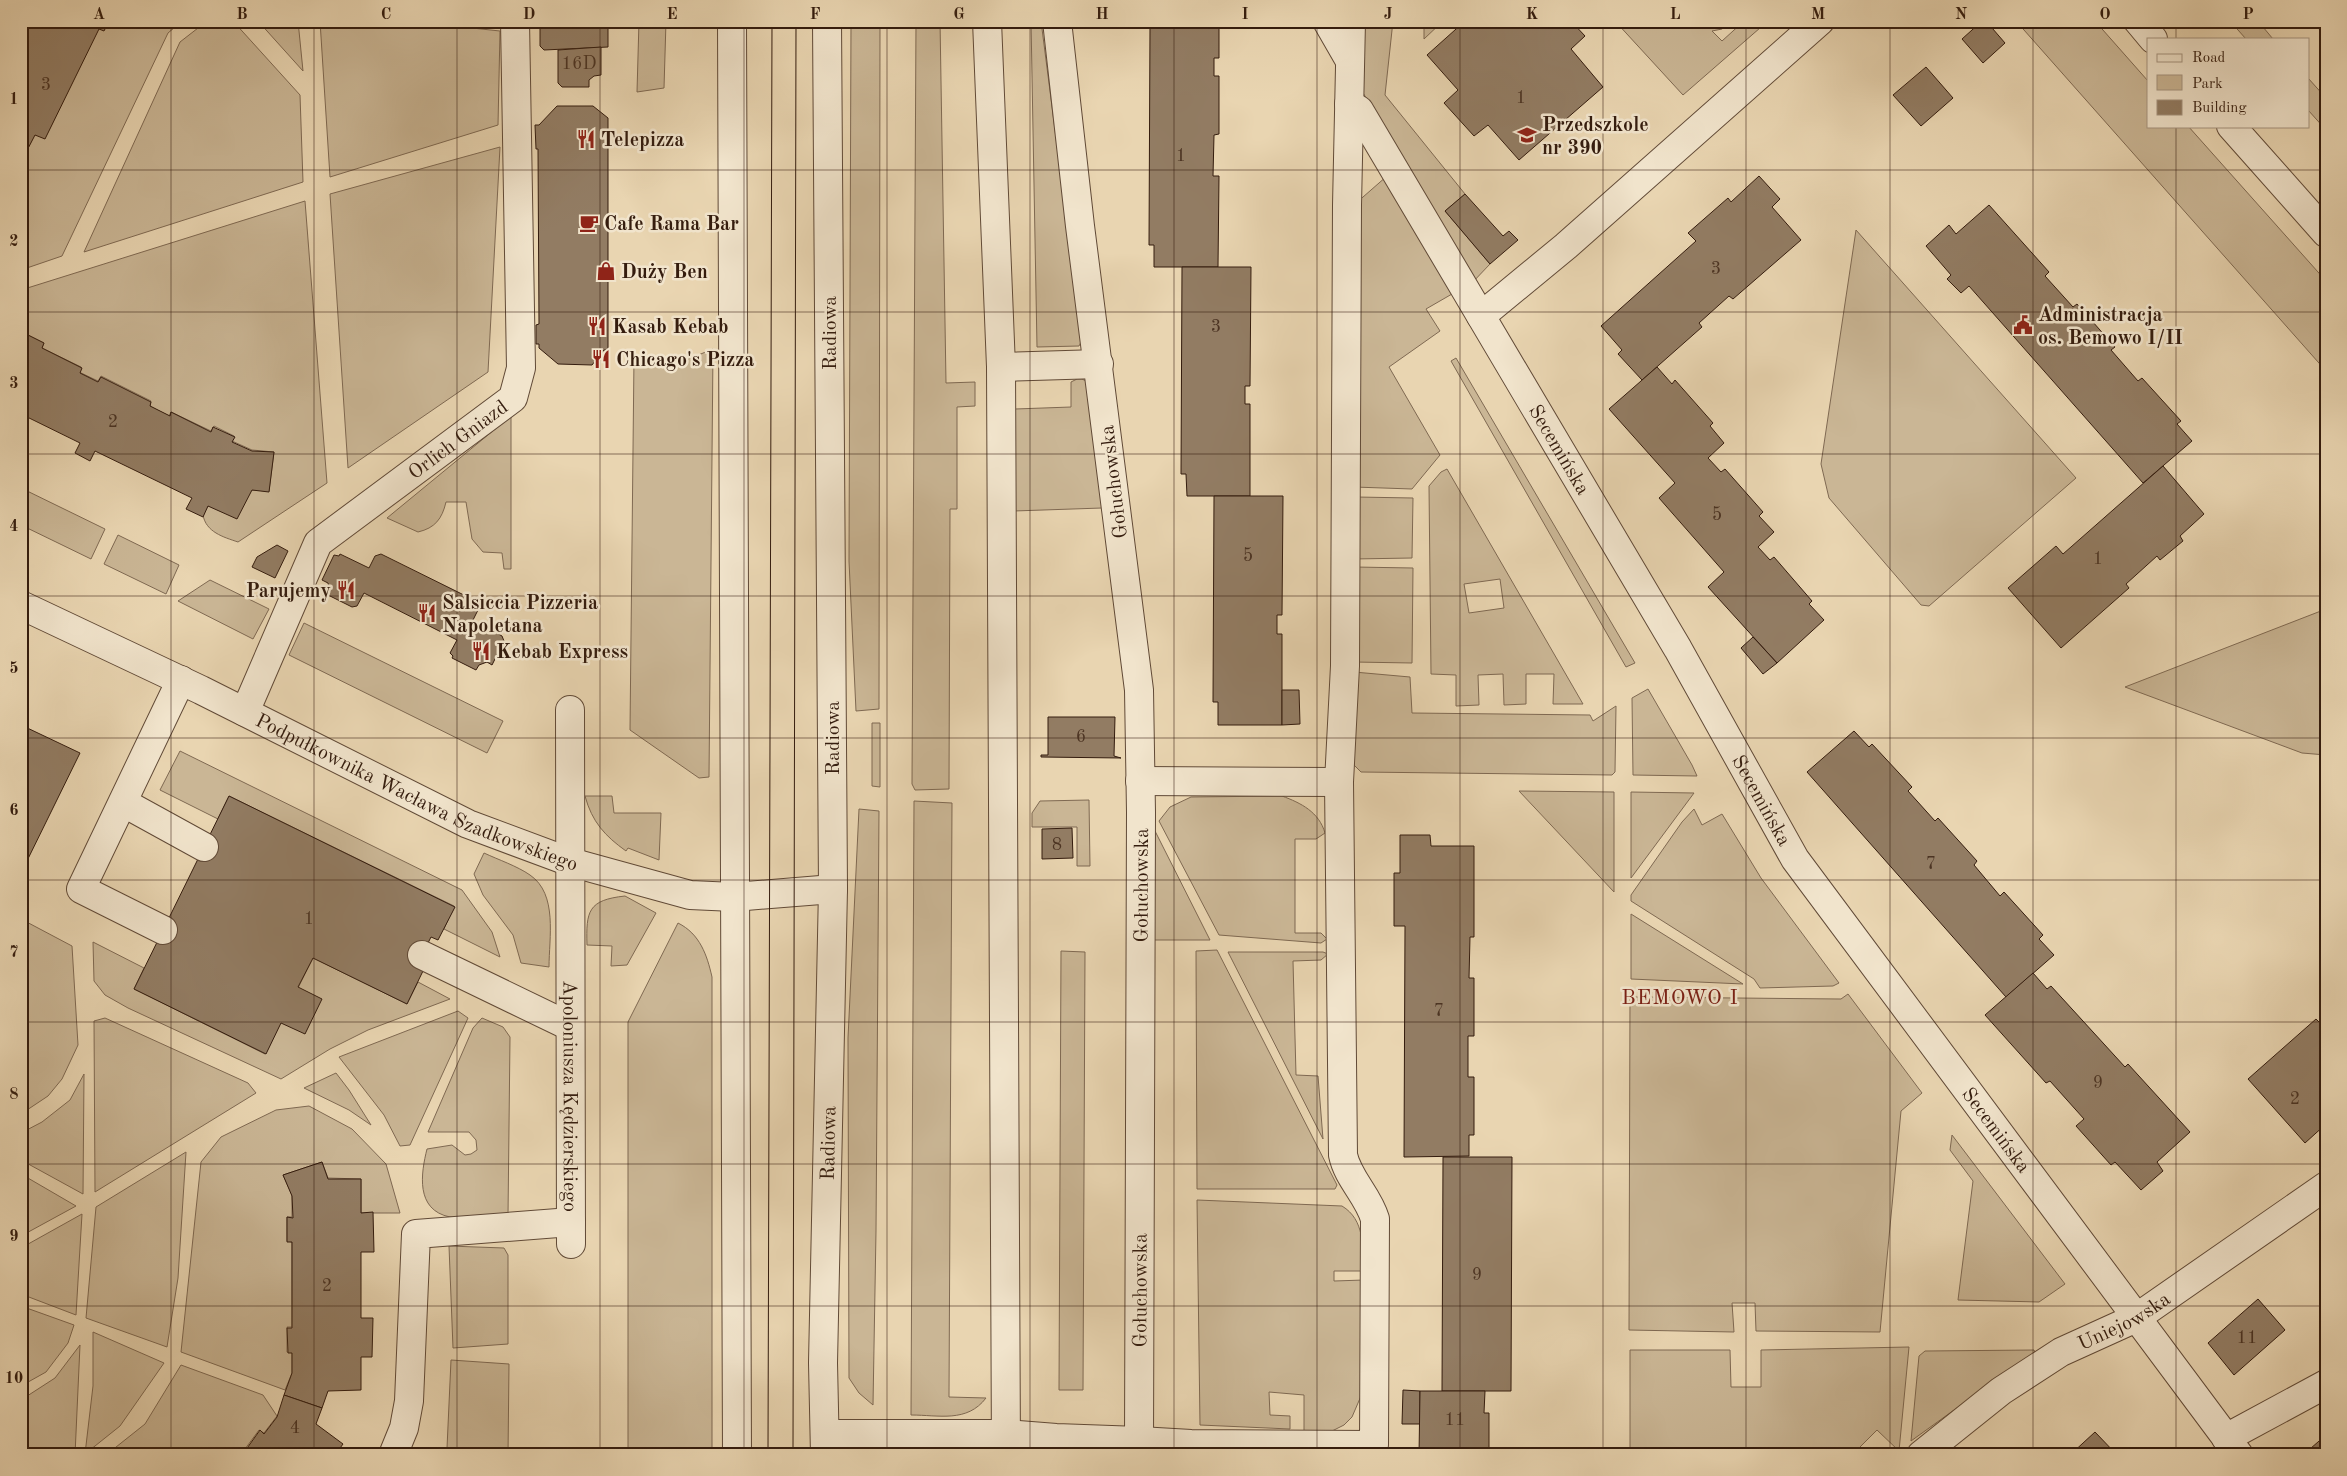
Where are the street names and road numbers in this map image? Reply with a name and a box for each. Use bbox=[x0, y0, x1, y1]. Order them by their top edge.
street label: Radiowa bbox=[821, 296, 841, 370]
street label: Orlich Gniazd bbox=[405, 398, 512, 484]
street label: Secemińska bbox=[1524, 402, 1592, 499]
street label: Gołuchowska bbox=[1098, 424, 1132, 540]
street label: Radiowa bbox=[824, 701, 844, 775]
street label: Podpułkownika Wacława Szadkowskiego bbox=[252, 711, 579, 876]
street label: Secemińska bbox=[1727, 752, 1794, 850]
street label: Gołuchowska bbox=[1133, 828, 1153, 942]
street label: Apoloniusza Kędzierskiego bbox=[559, 980, 579, 1212]
street label: Secemińska bbox=[1957, 1085, 2033, 1177]
street label: Radiowa bbox=[819, 1106, 840, 1181]
street label: Gołuchowska bbox=[1131, 1233, 1152, 1347]
street label: Uniejowska bbox=[2075, 1289, 2174, 1355]

